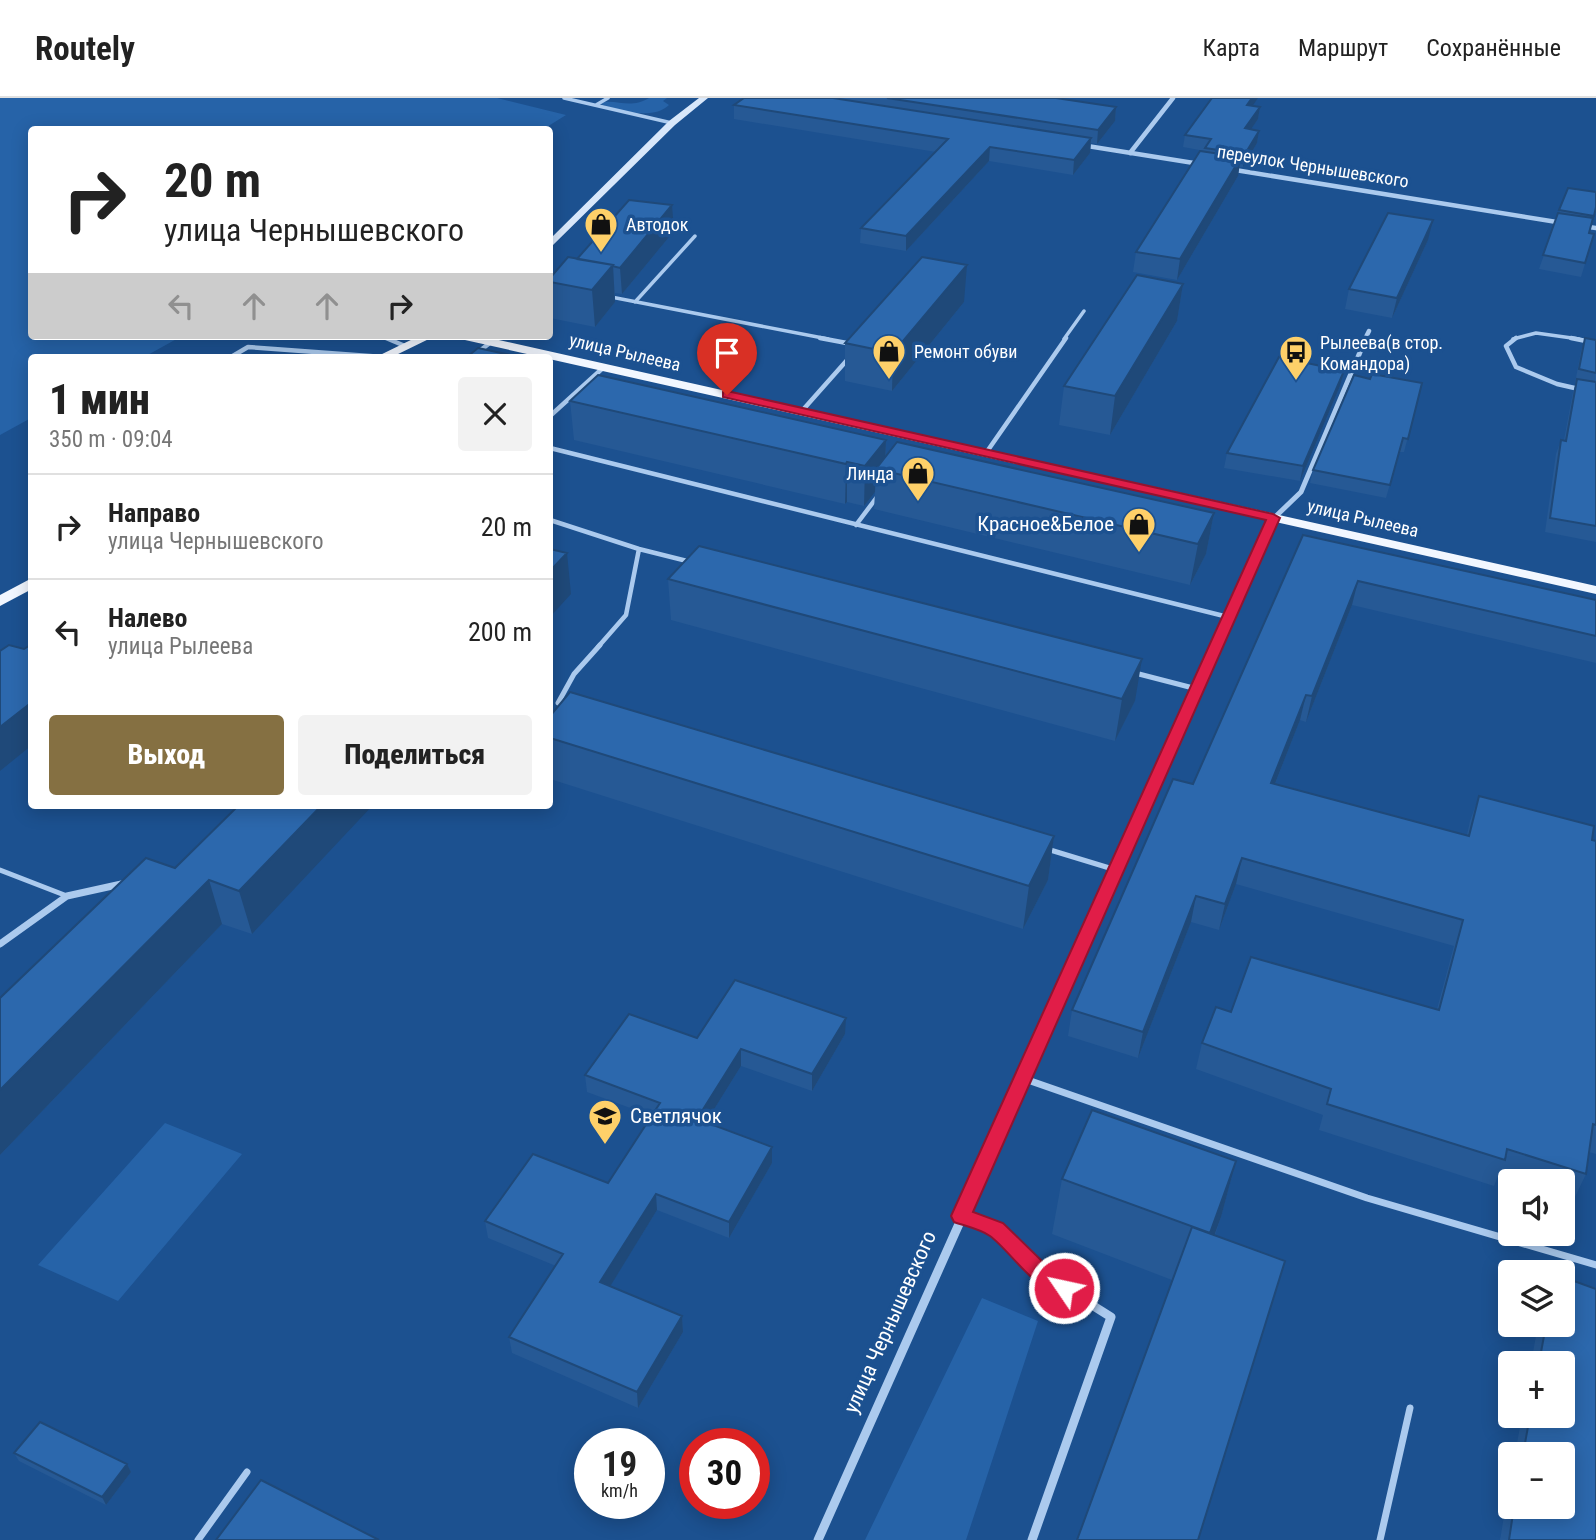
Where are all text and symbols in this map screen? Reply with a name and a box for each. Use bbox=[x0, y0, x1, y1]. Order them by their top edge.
text: Routely bbox=[35, 29, 135, 68]
text: Карта bbox=[1203, 34, 1260, 62]
text: Маршрут bbox=[1298, 34, 1388, 62]
text: Сохранённые bbox=[1426, 34, 1561, 62]
street label: переулок Чернышевского bbox=[1216, 140, 1410, 192]
text: 20 m bbox=[164, 152, 261, 209]
icon: right bbox=[49, 154, 140, 245]
shop icon: Автодок bbox=[582, 205, 620, 254]
text: улица Чернышевского bbox=[164, 211, 464, 249]
place label: Автодок bbox=[626, 214, 689, 235]
icon: left bbox=[162, 287, 200, 325]
icon: ahead bbox=[235, 287, 273, 325]
icon: ahead bbox=[308, 287, 346, 325]
icon: right bbox=[381, 287, 419, 325]
pin bbox=[697, 323, 757, 395]
street label: улица Рылеева bbox=[567, 329, 683, 375]
shop icon: Ремонт обуви bbox=[870, 332, 908, 381]
place label: Рылеева(в стор. Командора) bbox=[1320, 332, 1443, 375]
bus stop icon: Рылеева(в стор. Командора) bbox=[1277, 333, 1315, 382]
icon: arrive bbox=[708, 334, 746, 372]
place label: Ремонт обуви bbox=[914, 341, 1017, 362]
text: 1 мин bbox=[49, 375, 150, 424]
button: close bbox=[458, 377, 532, 451]
text: 350 m · 09:04 bbox=[49, 426, 173, 453]
shop icon: Линда bbox=[899, 454, 937, 503]
place label: Линда bbox=[846, 463, 894, 484]
street label: улица Рылеева bbox=[1305, 495, 1421, 541]
text: Направо bbox=[108, 498, 200, 528]
shop icon: Красное&Белое bbox=[1120, 505, 1158, 554]
icon: right bbox=[49, 508, 87, 546]
text: 20 m bbox=[481, 512, 532, 542]
place label: Красное&Белое bbox=[977, 512, 1114, 536]
text: улица Чернышевского bbox=[108, 528, 324, 555]
text: Налево bbox=[108, 603, 188, 633]
icon: left bbox=[49, 613, 87, 651]
text: 200 m bbox=[468, 617, 532, 647]
text: улица Рылеева bbox=[108, 633, 253, 660]
button: Выход bbox=[49, 715, 284, 795]
button: Поделиться bbox=[298, 715, 532, 795]
school or university icon: Светлячок bbox=[586, 1097, 624, 1146]
place label: Светлячок bbox=[630, 1104, 722, 1128]
map controls bbox=[1498, 1169, 1575, 1519]
button: sound bbox=[1498, 1169, 1575, 1246]
street label: улица Чернышевского bbox=[839, 1227, 941, 1417]
position arrow bbox=[1027, 1251, 1101, 1325]
button: layers bbox=[1498, 1260, 1575, 1337]
button: + bbox=[1498, 1351, 1575, 1428]
speed limit sign: 30 bbox=[679, 1428, 770, 1519]
button: − bbox=[1498, 1442, 1575, 1519]
text: 19 bbox=[602, 1444, 637, 1485]
text: km/h bbox=[601, 1480, 638, 1501]

